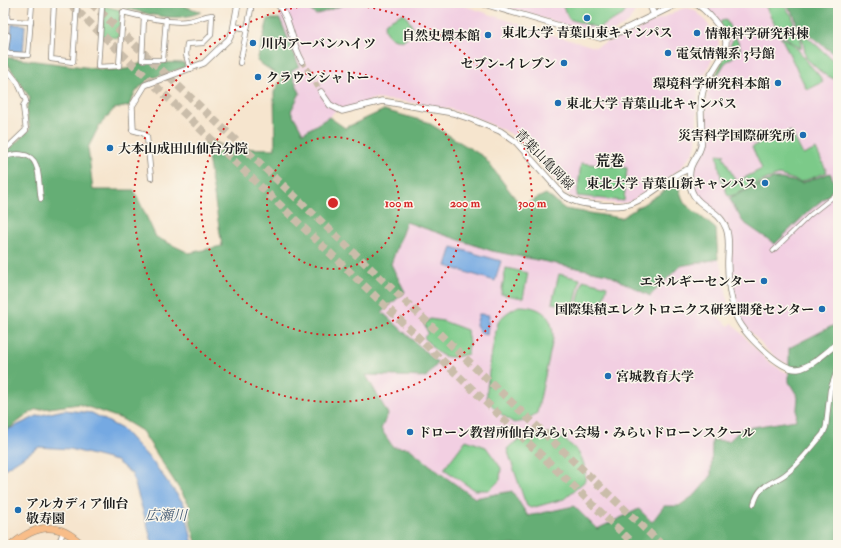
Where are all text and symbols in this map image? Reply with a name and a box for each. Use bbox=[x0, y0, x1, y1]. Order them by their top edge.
marker: 東北大学 青葉山東キャンパス bbox=[582, 13, 592, 23]
place label: 東北大学 青葉山東キャンパス bbox=[502, 25, 672, 41]
place label: 情報科学研究科棟 bbox=[705, 26, 809, 42]
place label: 自然史標本館 bbox=[402, 28, 480, 44]
marker: 情報科学研究科棟 bbox=[692, 28, 702, 38]
marker: 自然史標本館 bbox=[483, 30, 493, 40]
place label: 川内アーバンハイツ bbox=[261, 36, 376, 52]
marker: 川内アーバンハイツ bbox=[248, 38, 258, 48]
place label: 電気情報系 3号館 bbox=[676, 46, 775, 62]
marker: 電気情報系 3号館 bbox=[663, 48, 673, 58]
place label: セブン-イレブン bbox=[461, 56, 556, 72]
marker: セブン-イレブン bbox=[559, 58, 569, 68]
place label: クラウンシャトー bbox=[266, 70, 369, 86]
marker: クラウンシャトー bbox=[253, 72, 263, 82]
place label: 環境科学研究科本館 bbox=[653, 76, 770, 92]
marker: 環境科学研究科本館 bbox=[773, 78, 783, 88]
place label: 東北大学 青葉山北キャンパス bbox=[566, 96, 737, 112]
marker: 東北大学 青葉山北キャンパス bbox=[553, 98, 563, 108]
street label: 青葉山亀岡線 bbox=[511, 126, 577, 193]
place label: 災害科学国際研究所 bbox=[678, 128, 795, 144]
marker: 災害科学国際研究所 bbox=[798, 130, 808, 140]
place label: 大本山成田山仙台分院 bbox=[118, 141, 248, 157]
marker: 大本山成田山仙台分院 bbox=[105, 143, 115, 153]
district label: 荒巻 bbox=[595, 152, 625, 171]
place label: 東北大学 青葉山新キャンパス bbox=[586, 176, 757, 192]
marker: 東北大学 青葉山新キャンパス bbox=[760, 178, 770, 188]
centre of rings bbox=[326, 196, 340, 210]
text: 100 m bbox=[385, 196, 414, 211]
text: 200 m bbox=[450, 196, 481, 211]
text: 300 m bbox=[518, 196, 547, 211]
place label: エネルギーセンター bbox=[640, 274, 756, 290]
marker: エネルギーセンター bbox=[759, 276, 769, 286]
place label: 国際集積エレクトロニクス研究開発センター bbox=[555, 302, 814, 318]
marker: 国際集積エレクトロニクス研究開発センター bbox=[817, 304, 827, 314]
place label: 宮城教育大学 bbox=[616, 369, 694, 385]
marker: 宮城教育大学 bbox=[603, 371, 613, 381]
place label: ドローン教習所仙台みらい会場・みらいドローンスクール bbox=[418, 425, 755, 441]
marker: ドローン教習所仙台みらい会場・みらいドローンスクール bbox=[405, 427, 415, 437]
place label: アルカディア仙台 敬寿園 bbox=[26, 496, 128, 527]
marker: アルカディア仙台 敬寿園 bbox=[13, 505, 23, 515]
water label: 広瀬川 bbox=[145, 507, 189, 524]

